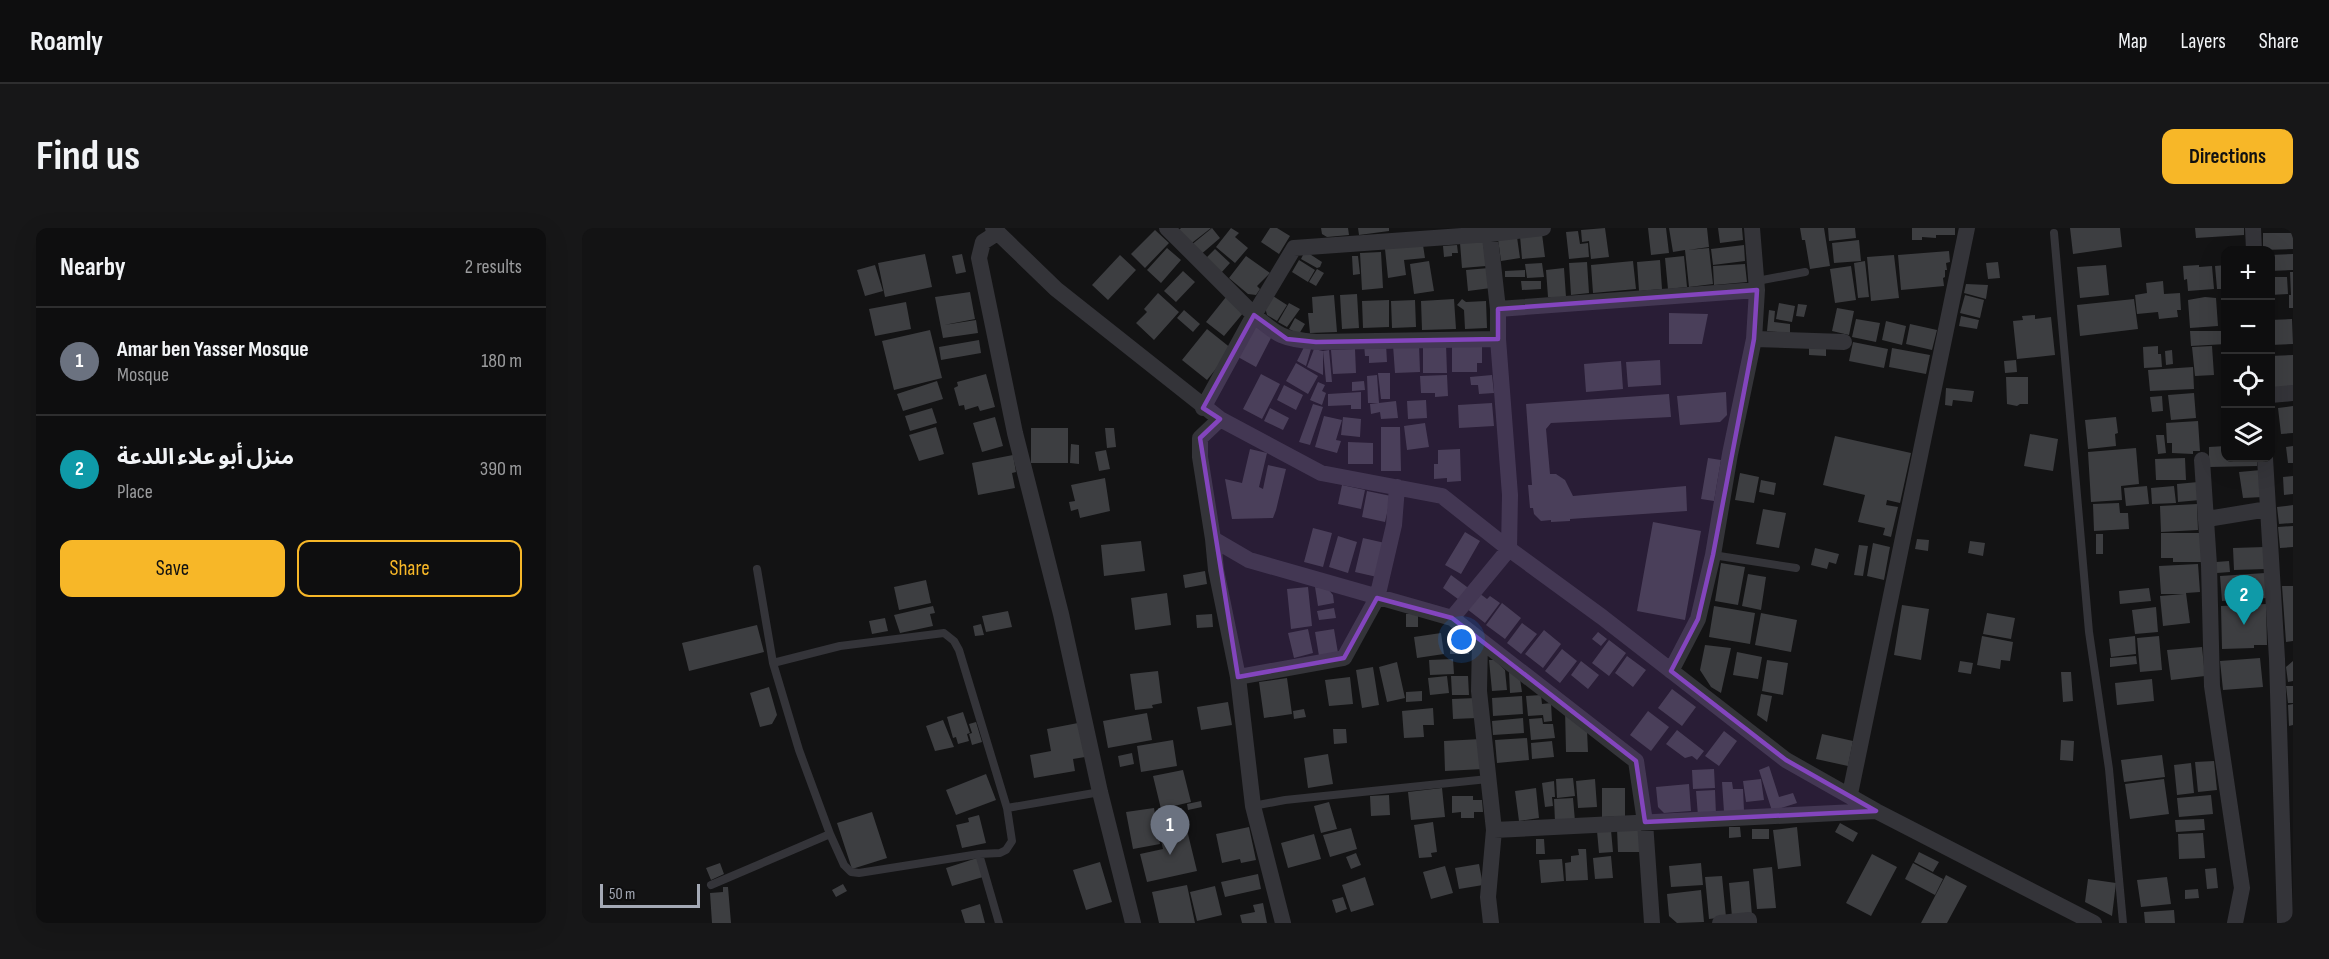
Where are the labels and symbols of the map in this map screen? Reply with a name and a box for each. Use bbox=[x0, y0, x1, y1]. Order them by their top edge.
pin: 2 bbox=[2224, 576, 2264, 625]
your location bbox=[1447, 625, 1476, 654]
pin: 1 bbox=[1150, 806, 1190, 855]
scale bar bbox=[600, 881, 700, 908]

